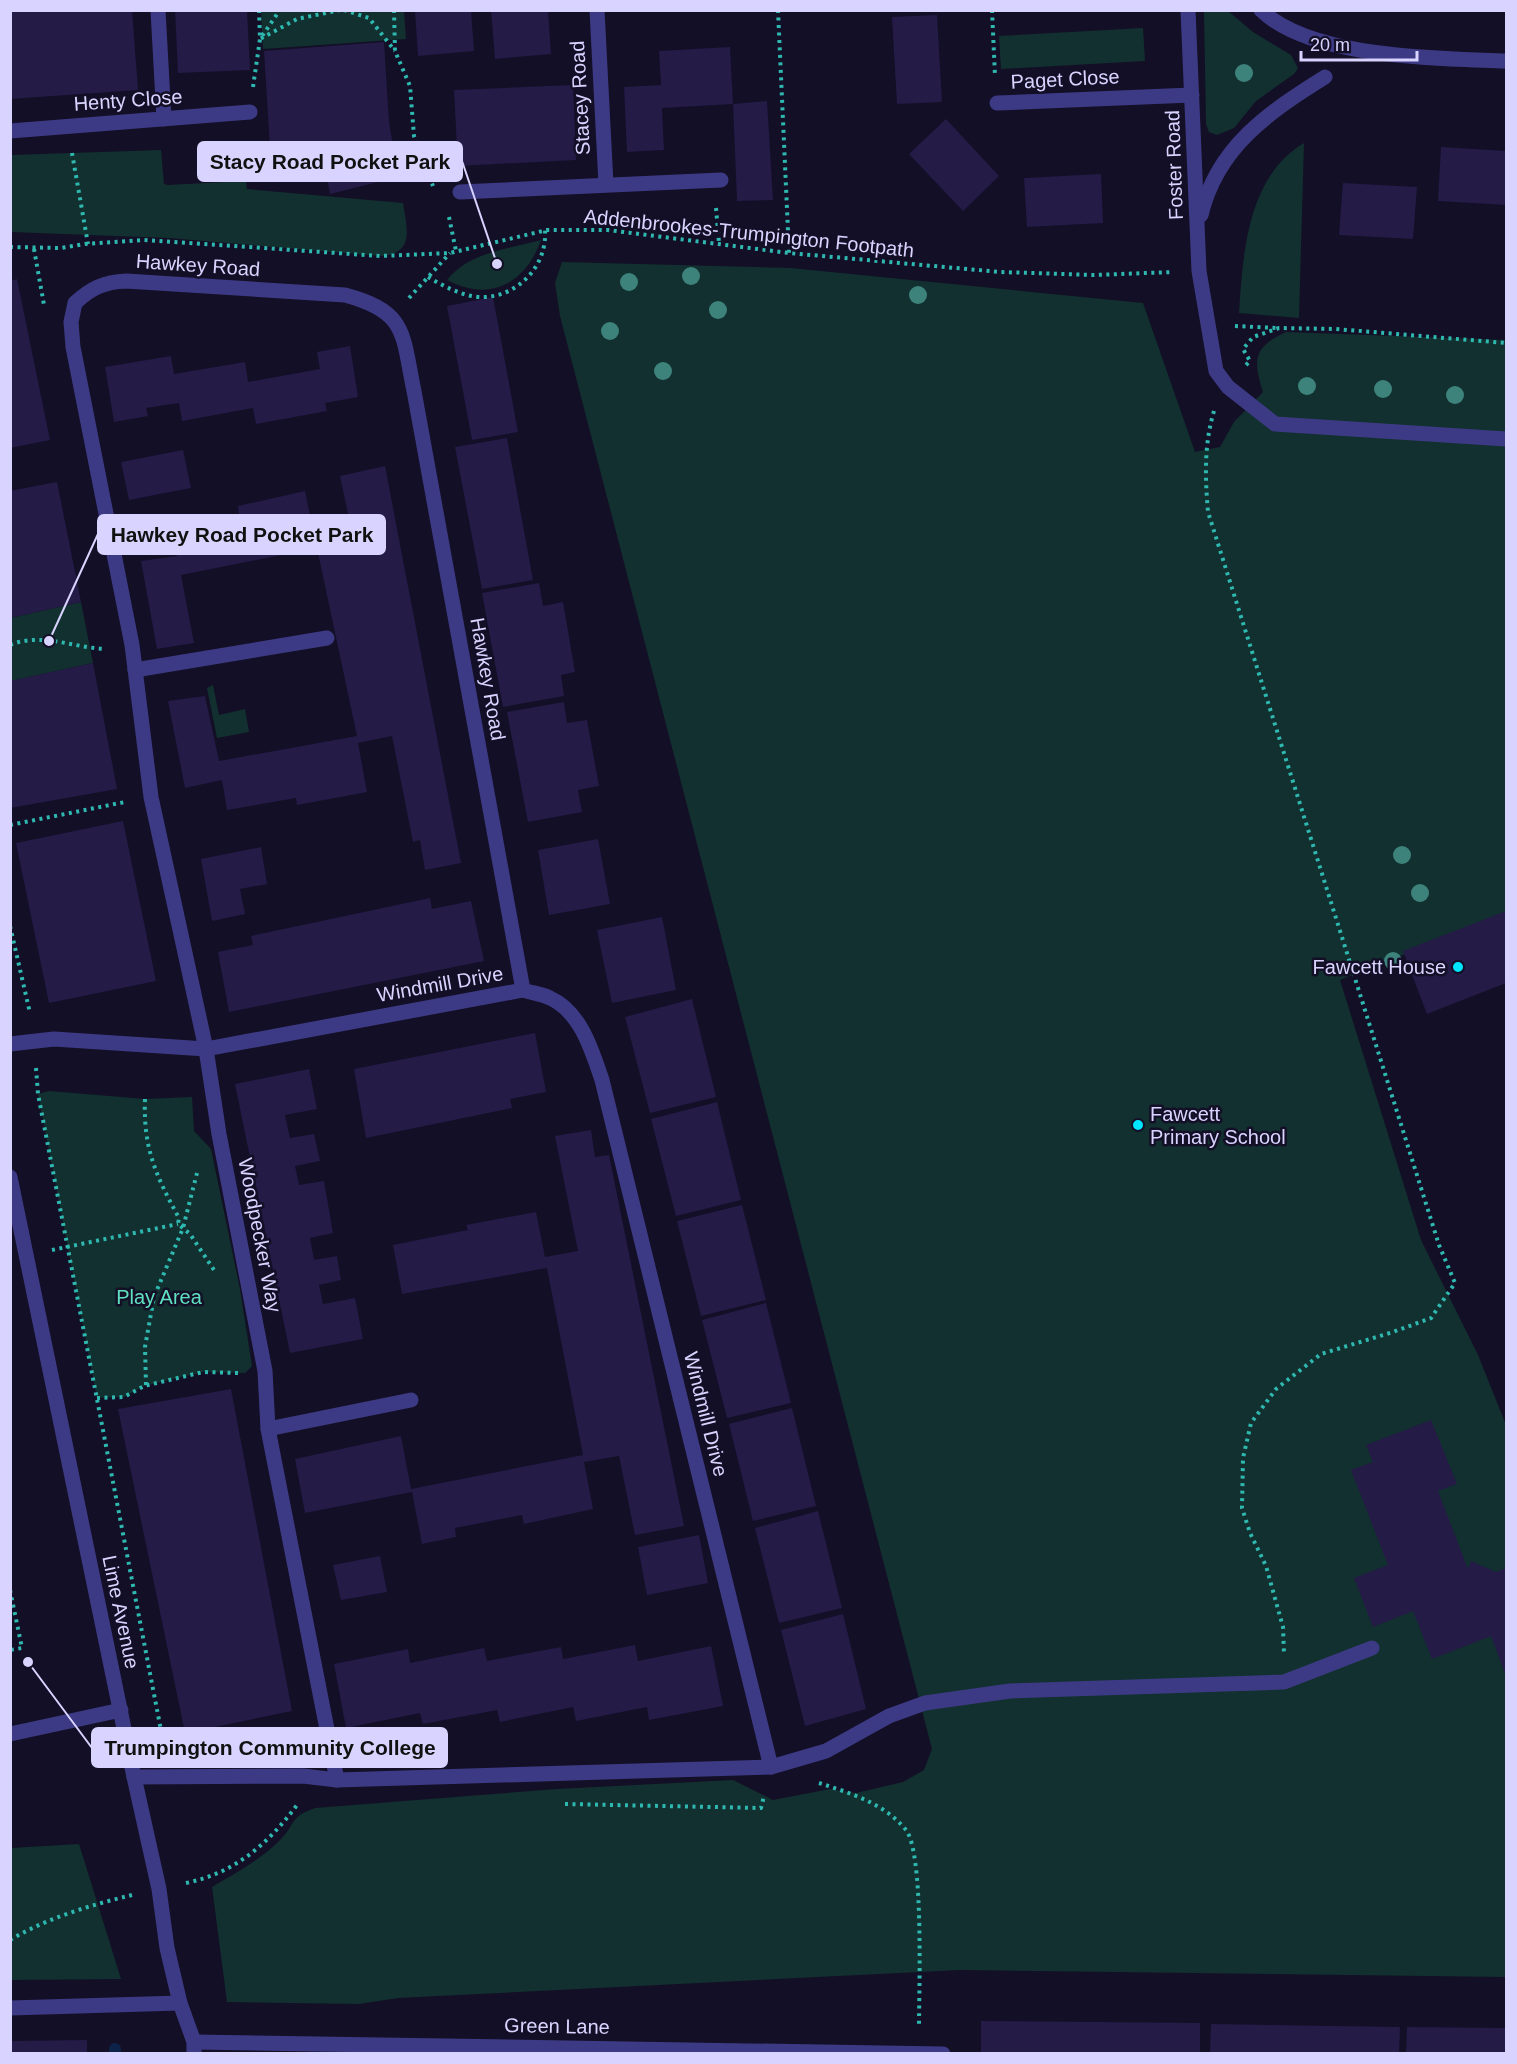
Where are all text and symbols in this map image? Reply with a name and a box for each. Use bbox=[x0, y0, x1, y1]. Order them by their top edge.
scale bar bbox=[1301, 24, 1416, 62]
text: 20 m bbox=[1310, 35, 1350, 55]
street label: Stacey Road bbox=[566, 40, 594, 156]
street label: Paget Close bbox=[1010, 65, 1120, 93]
street label: Henty Close bbox=[73, 85, 183, 115]
street label: Foster Road bbox=[1161, 110, 1187, 220]
callout: Stacy Road Pocket Park bbox=[198, 142, 462, 181]
text: Stacy Road Pocket Park bbox=[210, 150, 451, 173]
street label: Addenbrookes-Trumpington Footpath bbox=[583, 205, 915, 261]
street label: Hawkey Road bbox=[135, 250, 261, 280]
callout: Hawkey Road Pocket Park bbox=[98, 515, 385, 554]
text: Hawkey Road Pocket Park bbox=[111, 523, 374, 546]
street label: Hawkey Road bbox=[466, 616, 510, 742]
place label: Fawcett House bbox=[1313, 956, 1446, 978]
marker: Fawcett House bbox=[1451, 960, 1465, 974]
street label: Windmill Drive bbox=[375, 962, 505, 1006]
place label: Fawcett Primary School bbox=[1150, 1103, 1286, 1148]
marker: Fawcett Primary School bbox=[1131, 1118, 1145, 1132]
street label: Woodpecker Way bbox=[234, 1156, 286, 1314]
park label: Play Area bbox=[116, 1286, 203, 1308]
street label: Windmill Drive bbox=[680, 1349, 732, 1479]
street label: Lime Avenue bbox=[98, 1553, 144, 1671]
callout: Trumpington Community College bbox=[92, 1728, 447, 1767]
text: Trumpington Community College bbox=[104, 1736, 436, 1759]
street label: Green Lane bbox=[504, 2014, 610, 2038]

